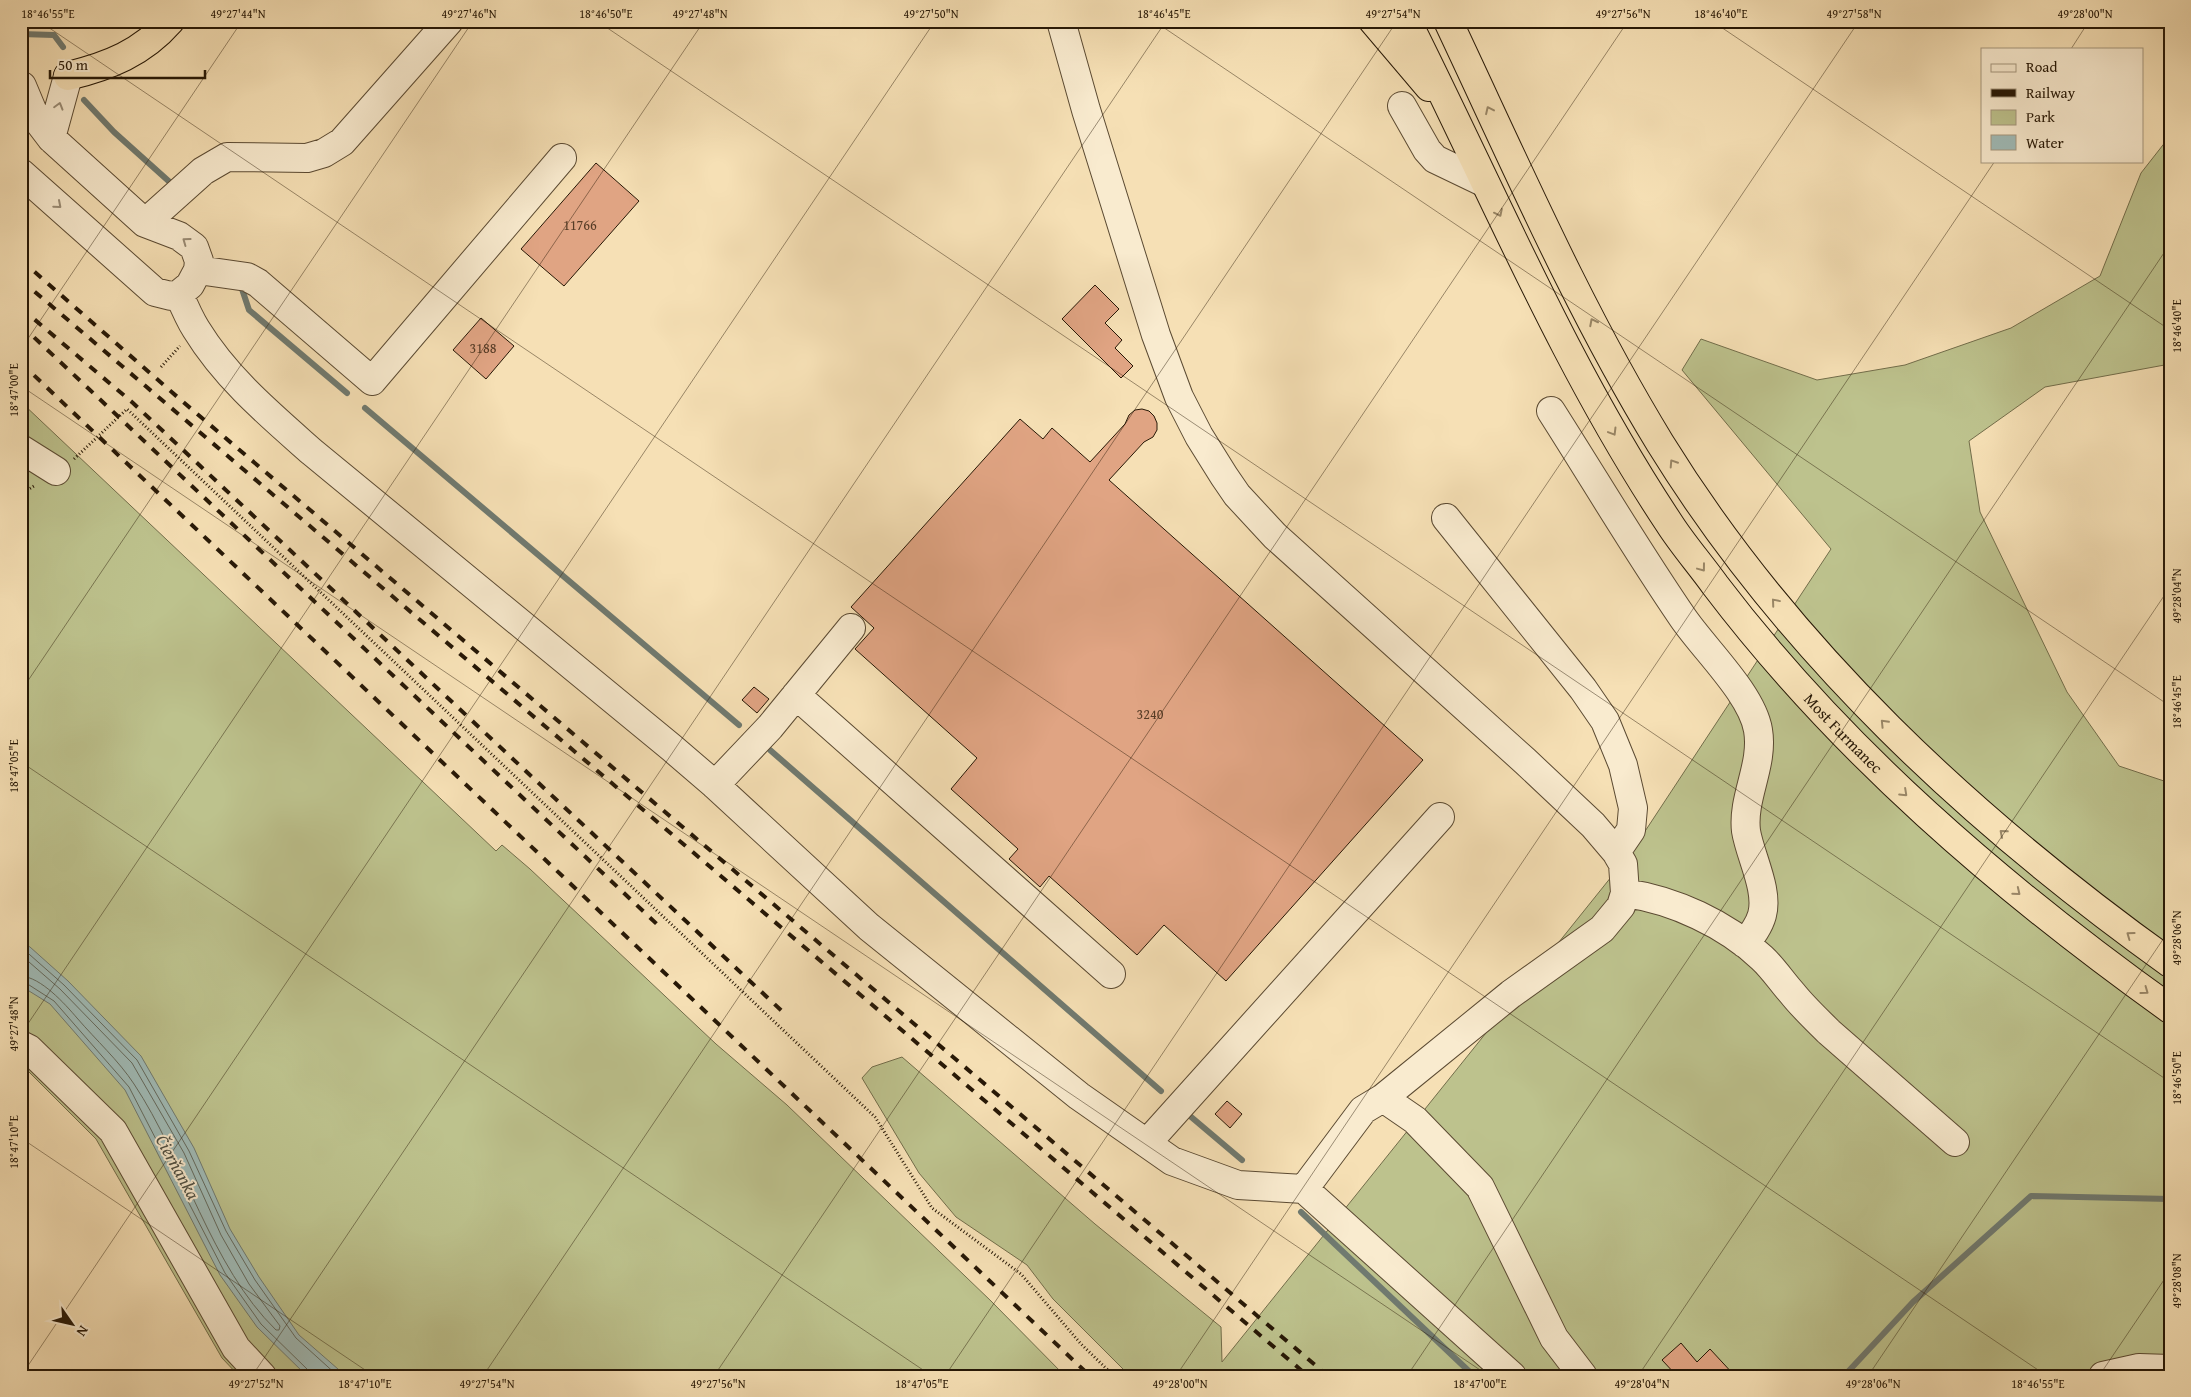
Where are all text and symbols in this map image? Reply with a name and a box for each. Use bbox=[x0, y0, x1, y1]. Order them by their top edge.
text: 18°46'55"E bbox=[21, 5, 75, 22]
text: 49°27'44"N bbox=[210, 5, 266, 22]
text: 49°27'46"N bbox=[441, 5, 497, 22]
text: 18°46'50"E bbox=[579, 5, 633, 22]
text: 49°27'48"N bbox=[672, 5, 728, 22]
text: 49°27'50"N bbox=[903, 5, 959, 22]
text: 18°46'45"E bbox=[1137, 5, 1191, 22]
text: 49°27'54"N bbox=[1365, 5, 1421, 22]
text: 49°27'56"N bbox=[1595, 5, 1651, 22]
text: 18°46'40"E bbox=[1694, 5, 1748, 22]
text: 49°27'58"N bbox=[1826, 5, 1882, 22]
text: 49°28'00"N bbox=[2057, 5, 2113, 22]
scale bar bbox=[50, 48, 205, 80]
legend bbox=[1981, 48, 2144, 162]
text: 50 m bbox=[58, 54, 89, 75]
text: Road bbox=[2026, 56, 2057, 77]
text: Railway bbox=[2026, 82, 2076, 103]
one-way arrow bbox=[53, 103, 63, 111]
one-way arrow bbox=[1485, 106, 1496, 115]
text: Park bbox=[2026, 106, 2055, 127]
text: Water bbox=[2026, 132, 2064, 153]
one-way arrow bbox=[52, 199, 61, 208]
one-way arrow bbox=[1493, 208, 1503, 217]
house number: 11766 bbox=[563, 215, 597, 235]
one-way arrow bbox=[182, 238, 192, 247]
text: 18°46'40"E bbox=[2168, 299, 2185, 353]
one-way arrow bbox=[1589, 318, 1599, 327]
house number: 3188 bbox=[470, 338, 497, 358]
text: 18°47'00"E bbox=[5, 363, 22, 417]
one-way arrow bbox=[1606, 427, 1616, 436]
one-way arrow bbox=[1670, 459, 1680, 468]
one-way arrow bbox=[1697, 562, 1705, 571]
text: 49°28'04"N bbox=[2168, 568, 2185, 624]
one-way arrow bbox=[1772, 599, 1781, 608]
text: 18°46'45"E bbox=[2168, 675, 2185, 729]
street label: Most Furmanec bbox=[1799, 687, 1888, 779]
house number: 3240 bbox=[1137, 704, 1164, 724]
one-way arrow bbox=[1881, 720, 1890, 729]
text: 18°47'05"E bbox=[5, 739, 22, 793]
one-way arrow bbox=[1898, 787, 1907, 796]
one-way arrow bbox=[2000, 830, 2009, 839]
one-way arrow bbox=[2011, 887, 2020, 896]
text: 49°28'06"N bbox=[2168, 910, 2185, 966]
one-way arrow bbox=[2126, 932, 2136, 941]
one-way arrow bbox=[2139, 985, 2149, 994]
text: 49°27'48"N bbox=[5, 996, 22, 1052]
text: 18°46'50"E bbox=[2168, 1051, 2185, 1105]
text: 18°47'10"E bbox=[5, 1115, 22, 1169]
water label: Čierňanka bbox=[149, 1130, 207, 1205]
text: 49°28'08"N bbox=[2168, 1253, 2185, 1309]
north arrow bbox=[48, 1300, 98, 1350]
text: N bbox=[72, 1322, 94, 1341]
text: 49°27'52"N bbox=[228, 1375, 284, 1392]
text: 18°47'10"E bbox=[338, 1375, 392, 1392]
text: 49°27'54"N bbox=[459, 1375, 515, 1392]
text: 49°27'56"N bbox=[690, 1375, 746, 1392]
text: 18°47'05"E bbox=[895, 1375, 949, 1392]
text: 49°28'00"N bbox=[1152, 1375, 1208, 1392]
text: 18°47'00"E bbox=[1453, 1375, 1507, 1392]
text: 49°28'04"N bbox=[1614, 1375, 1670, 1392]
text: 49°28'06"N bbox=[1845, 1375, 1901, 1392]
text: 18°46'55"E bbox=[2011, 1375, 2065, 1392]

